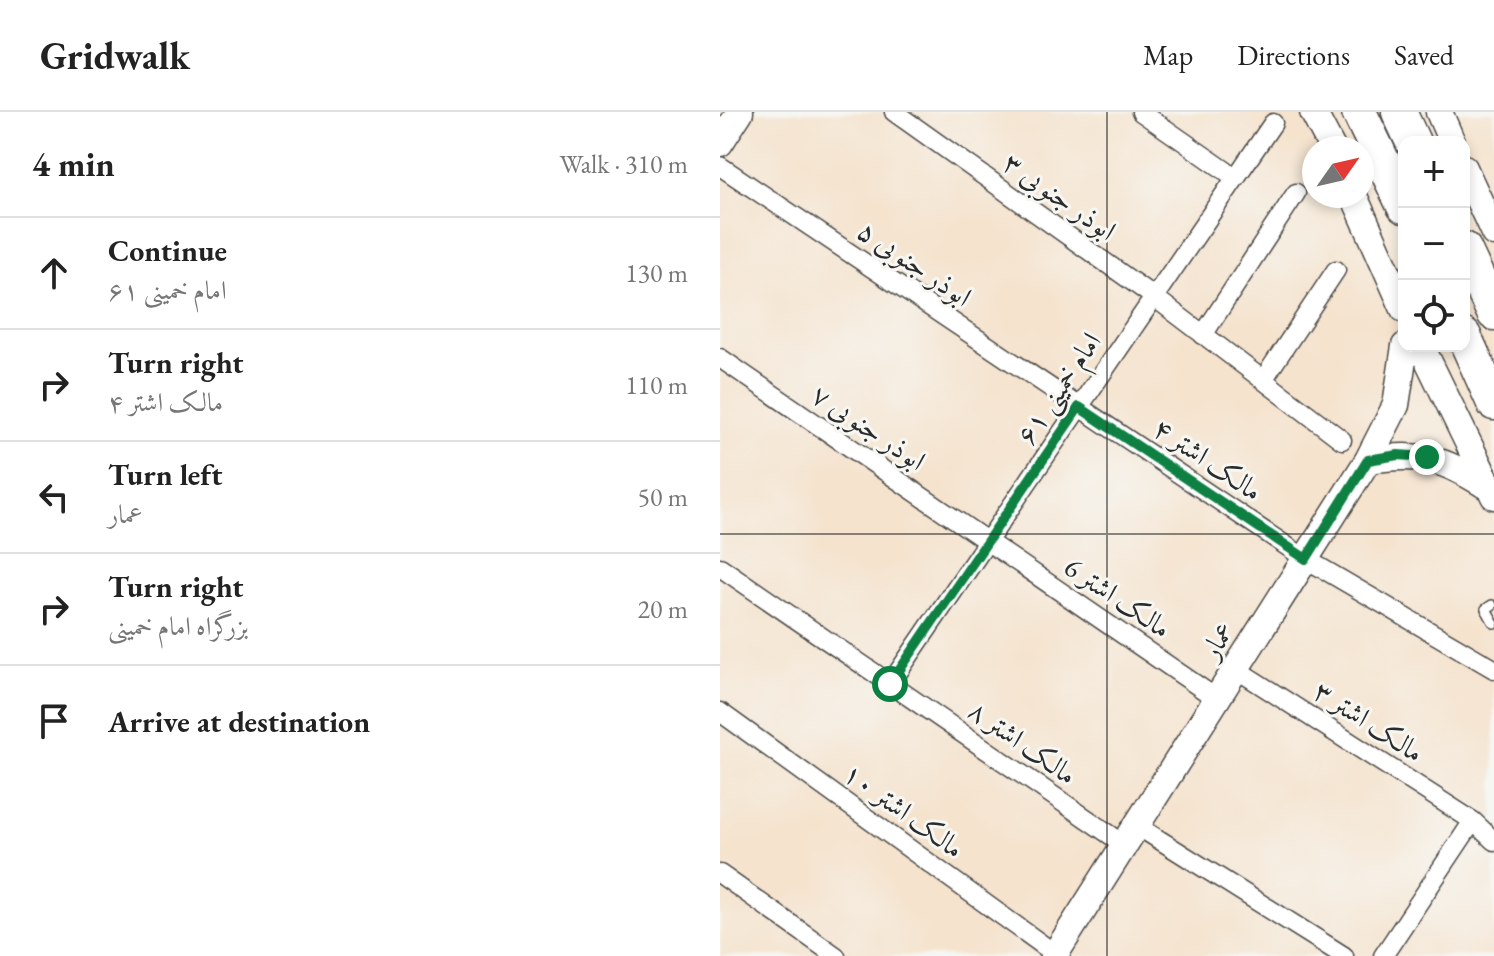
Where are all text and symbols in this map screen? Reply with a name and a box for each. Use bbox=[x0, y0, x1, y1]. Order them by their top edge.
text: Gridwalk bbox=[40, 31, 190, 80]
text: Map bbox=[1143, 37, 1193, 73]
text: Directions bbox=[1237, 37, 1350, 73]
text: Saved bbox=[1394, 37, 1454, 73]
north arrow bbox=[1302, 136, 1374, 208]
map controls bbox=[1398, 136, 1470, 352]
button: + bbox=[1398, 136, 1470, 208]
text: 4 min bbox=[32, 142, 115, 186]
street label: ابوذر جنوبی ۳ bbox=[995, 144, 1124, 250]
text: Walk · 310 m bbox=[560, 147, 688, 181]
button: − bbox=[1398, 208, 1470, 280]
street label: ابوذر جنوبی ۵ bbox=[850, 212, 979, 316]
text: Continue bbox=[108, 231, 227, 270]
icon: ahead bbox=[32, 251, 76, 295]
text: 130 m bbox=[625, 256, 688, 290]
text: امام خمینی ۶۱ bbox=[108, 273, 227, 307]
button: locate bbox=[1398, 280, 1470, 352]
street label: امام خمینی ۶۱ bbox=[1007, 325, 1114, 455]
text: Turn right bbox=[108, 343, 244, 382]
icon: right bbox=[32, 363, 76, 407]
text: 110 m bbox=[625, 368, 688, 402]
street label: ابوذر جنوبی ۷ bbox=[804, 376, 933, 480]
text: مالک اشتر ۴ bbox=[108, 385, 223, 419]
street label: مالک اشتر ۴ bbox=[1147, 409, 1269, 509]
route end bbox=[1409, 439, 1445, 475]
text: Turn left bbox=[108, 455, 222, 494]
icon: left bbox=[32, 475, 76, 519]
text: 50 m bbox=[638, 480, 688, 514]
text: عمار bbox=[108, 497, 143, 531]
street label: مالک اشتر 6 bbox=[1058, 548, 1178, 646]
text: Turn right bbox=[108, 567, 244, 606]
icon: right bbox=[32, 587, 76, 631]
text: 20 m bbox=[638, 592, 688, 626]
text: بزرگراه امام خمینی bbox=[108, 609, 248, 643]
street label: عمار bbox=[1190, 615, 1242, 668]
route start bbox=[872, 666, 908, 702]
street label: مالک اشتر ۳ bbox=[1307, 672, 1431, 770]
street label: مالک اشتر ۸ bbox=[962, 692, 1084, 792]
icon: arrive bbox=[32, 699, 76, 743]
text: Arrive at destination bbox=[108, 702, 370, 741]
street label: مالک اشتر ۱۰ bbox=[837, 754, 971, 866]

